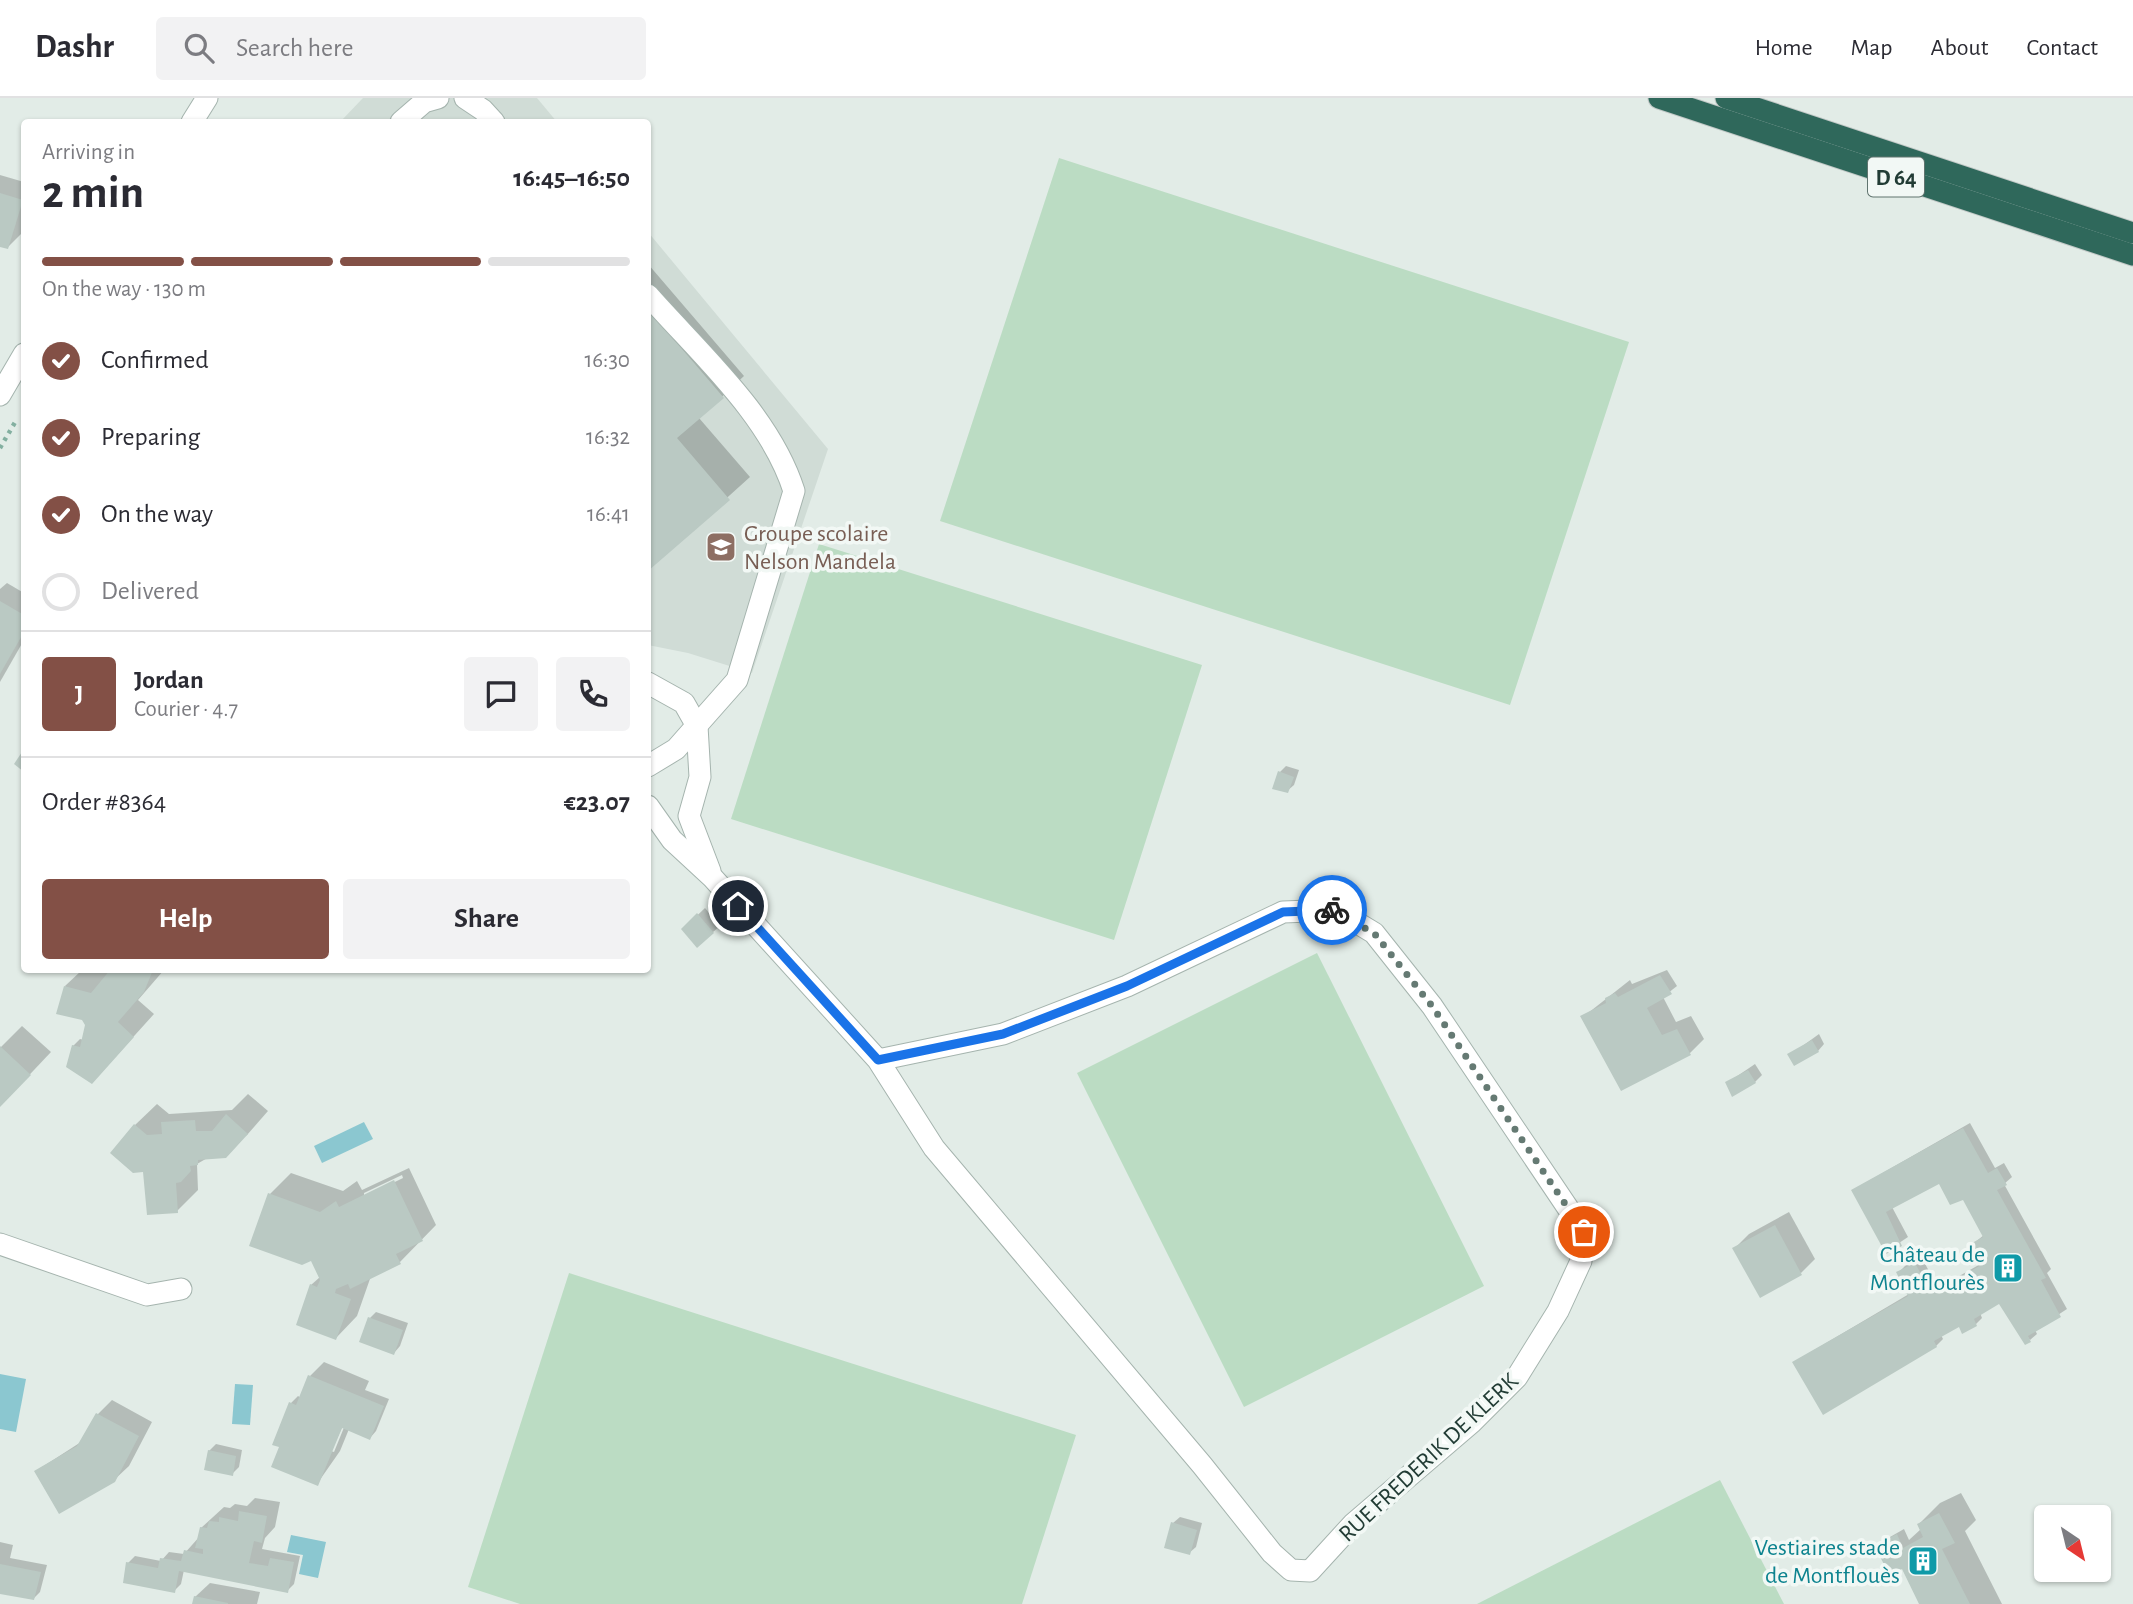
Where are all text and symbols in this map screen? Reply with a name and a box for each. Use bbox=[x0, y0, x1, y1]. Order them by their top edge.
search box bbox=[156, 17, 646, 80]
icon: search bbox=[180, 29, 218, 67]
text: Dashr bbox=[35, 31, 114, 64]
text: Search here bbox=[236, 35, 353, 61]
text: Home bbox=[1755, 36, 1813, 60]
text: Map bbox=[1851, 36, 1893, 60]
text: About bbox=[1931, 36, 1988, 60]
text: Contact bbox=[2026, 36, 2098, 60]
text: Arriving in bbox=[42, 141, 135, 164]
road number: D 64 bbox=[1868, 158, 1924, 197]
text: 16:45–16:50 bbox=[513, 165, 630, 191]
text: 2 min bbox=[42, 170, 144, 216]
text: On the way · 130 m bbox=[42, 278, 206, 301]
icon: check bbox=[42, 342, 80, 380]
text: Confirmed bbox=[101, 347, 209, 373]
text: 16:30 bbox=[584, 349, 630, 372]
icon: check bbox=[42, 419, 80, 457]
text: Preparing bbox=[101, 424, 200, 450]
text: 16:32 bbox=[586, 426, 630, 449]
icon: check bbox=[42, 496, 80, 534]
text: On the way bbox=[101, 501, 213, 527]
text: 16:41 bbox=[587, 503, 630, 526]
place label: Groupe scolaire Nelson Mandela bbox=[744, 522, 896, 574]
school or university icon: Groupe scolaire Nelson Mandela bbox=[704, 530, 738, 564]
text: Delivered bbox=[101, 578, 199, 604]
button: chat bbox=[464, 657, 538, 731]
button: phone bbox=[556, 657, 630, 731]
text: Jordan bbox=[134, 667, 204, 693]
text: J bbox=[75, 681, 83, 707]
text: Courier · 4.7 bbox=[134, 698, 238, 721]
text: Order #8364 bbox=[42, 789, 166, 815]
text: €23.07 bbox=[564, 789, 630, 815]
courier bbox=[1297, 875, 1367, 945]
pin bbox=[708, 876, 768, 936]
button: Help bbox=[42, 879, 329, 959]
button: Share bbox=[343, 879, 630, 959]
icon: home bbox=[719, 887, 757, 925]
icon: bike bbox=[1313, 891, 1351, 929]
pin bbox=[1554, 1202, 1614, 1262]
icon: bag bbox=[1565, 1213, 1603, 1251]
place label: Château de Montflourès bbox=[1870, 1243, 1985, 1295]
building icon: Château de Montflourès bbox=[1991, 1251, 2025, 1285]
street label: RUE FREDERIK DE KLERK bbox=[1335, 1368, 1523, 1547]
north arrow bbox=[2034, 1505, 2110, 1582]
map controls bbox=[2034, 1505, 2111, 1582]
place label: Vestiaires stade de Montflouès bbox=[1754, 1536, 1900, 1588]
building icon: Vestiaires stade de Montflouès bbox=[1906, 1544, 1940, 1578]

